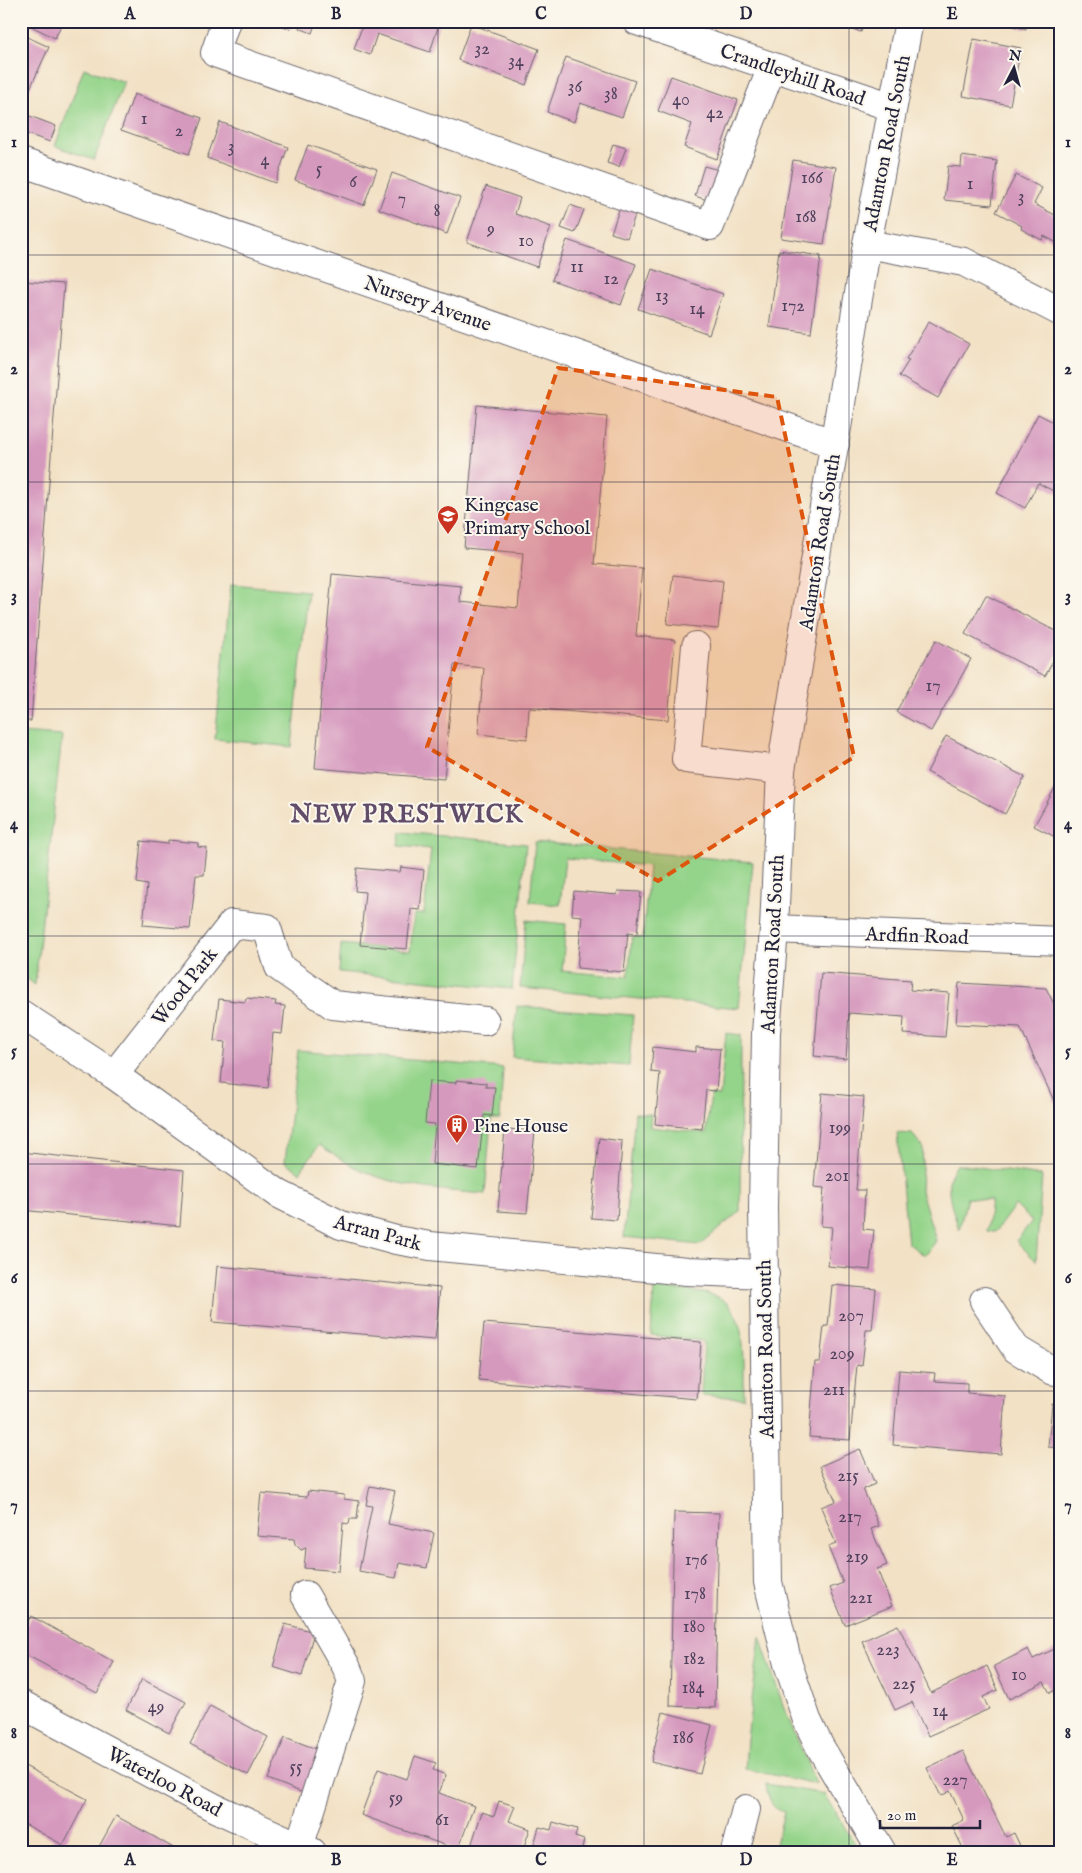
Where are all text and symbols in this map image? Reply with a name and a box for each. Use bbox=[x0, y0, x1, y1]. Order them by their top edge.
text: A bbox=[124, 5, 137, 25]
text: B bbox=[331, 5, 342, 25]
text: C bbox=[535, 5, 547, 25]
text: D bbox=[740, 5, 753, 25]
text: E bbox=[946, 5, 958, 25]
house number: 32 bbox=[474, 38, 490, 61]
street label: Crandleyhill Road bbox=[716, 39, 869, 112]
north arrow bbox=[990, 42, 1040, 92]
text: N bbox=[1007, 46, 1022, 66]
house number: 34 bbox=[508, 50, 524, 73]
street label: Adamton Road South bbox=[858, 53, 917, 235]
house number: 36 bbox=[568, 76, 583, 99]
house number: 38 bbox=[604, 83, 618, 106]
house number: 40 bbox=[672, 89, 690, 112]
house number: 42 bbox=[706, 102, 724, 125]
house number: 1 bbox=[141, 108, 147, 131]
house number: 2 bbox=[175, 120, 183, 143]
text: 1 bbox=[11, 133, 17, 153]
text: 1 bbox=[1065, 133, 1071, 153]
house number: 3 bbox=[228, 136, 234, 159]
house number: 4 bbox=[261, 149, 270, 172]
house number: 5 bbox=[316, 158, 323, 181]
house number: 166 bbox=[801, 167, 823, 190]
house number: 6 bbox=[349, 171, 357, 194]
house number: 1 bbox=[967, 173, 973, 196]
house number: 3 bbox=[1018, 186, 1024, 209]
house number: 7 bbox=[398, 188, 406, 211]
house number: 8 bbox=[433, 200, 441, 223]
house number: 168 bbox=[795, 206, 817, 229]
house number: 9 bbox=[486, 218, 495, 241]
house number: 10 bbox=[518, 230, 534, 253]
house number: 11 bbox=[570, 256, 584, 279]
house number: 12 bbox=[603, 268, 619, 291]
street label: Nursery Avenue bbox=[360, 271, 495, 338]
house number: 13 bbox=[655, 285, 669, 308]
house number: 172 bbox=[781, 295, 805, 318]
house number: 14 bbox=[689, 298, 705, 321]
text: 2 bbox=[10, 360, 18, 380]
text: 2 bbox=[1064, 360, 1072, 380]
street label: Adamton Road South bbox=[794, 451, 847, 634]
place label: Kingcase Primary School bbox=[464, 493, 591, 541]
school or university icon: Kingcase Primary School bbox=[436, 504, 460, 535]
text: 3 bbox=[11, 587, 17, 607]
text: 3 bbox=[1065, 587, 1071, 607]
house number: 17 bbox=[925, 675, 941, 698]
district label: NEW PRESTWICK bbox=[289, 799, 524, 831]
text: 4 bbox=[10, 815, 19, 835]
text: 4 bbox=[1064, 815, 1073, 835]
street label: Adamton Road South bbox=[756, 854, 791, 1035]
street label: Ardfin Road bbox=[864, 922, 969, 951]
street label: Wood Park bbox=[147, 942, 224, 1031]
text: 5 bbox=[11, 1042, 17, 1062]
text: 5 bbox=[1065, 1042, 1071, 1062]
building icon: Pine House bbox=[445, 1113, 469, 1144]
place label: Pine House bbox=[473, 1114, 568, 1139]
house number: 199 bbox=[829, 1117, 851, 1140]
house number: 201 bbox=[825, 1165, 849, 1188]
street label: Arran Park bbox=[330, 1209, 425, 1257]
street label: Adamton Road South bbox=[752, 1259, 781, 1440]
text: 6 bbox=[11, 1269, 19, 1289]
text: 6 bbox=[1065, 1269, 1073, 1289]
house number: 207 bbox=[838, 1305, 864, 1328]
house number: 209 bbox=[829, 1343, 855, 1366]
house number: 211 bbox=[823, 1379, 845, 1402]
house number: 215 bbox=[837, 1465, 859, 1488]
text: 7 bbox=[10, 1496, 18, 1516]
text: 7 bbox=[1064, 1496, 1072, 1516]
house number: 217 bbox=[838, 1506, 862, 1529]
house number: 219 bbox=[845, 1546, 869, 1569]
house number: 176 bbox=[685, 1549, 708, 1572]
house number: 178 bbox=[684, 1583, 706, 1606]
house number: 221 bbox=[849, 1587, 873, 1610]
house number: 180 bbox=[683, 1616, 705, 1639]
house number: 223 bbox=[876, 1639, 900, 1662]
house number: 182 bbox=[683, 1648, 705, 1671]
house number: 10 bbox=[1011, 1664, 1027, 1687]
house number: 225 bbox=[892, 1673, 916, 1696]
house number: 184 bbox=[682, 1677, 704, 1700]
house number: 49 bbox=[148, 1696, 164, 1719]
house number: 14 bbox=[932, 1700, 948, 1723]
text: 8 bbox=[11, 1724, 17, 1744]
text: 8 bbox=[1065, 1724, 1071, 1744]
house number: 186 bbox=[672, 1727, 694, 1750]
street label: Waterloo Road bbox=[103, 1742, 226, 1823]
house number: 55 bbox=[289, 1756, 303, 1779]
house number: 227 bbox=[942, 1769, 968, 1792]
house number: 59 bbox=[389, 1787, 403, 1810]
scale bar bbox=[880, 1798, 980, 1830]
text: 20 m bbox=[887, 1806, 917, 1825]
house number: 61 bbox=[435, 1809, 449, 1832]
text: A bbox=[124, 1851, 137, 1871]
text: B bbox=[331, 1851, 342, 1871]
text: C bbox=[535, 1851, 547, 1871]
text: D bbox=[740, 1851, 753, 1871]
text: E bbox=[946, 1851, 958, 1871]

